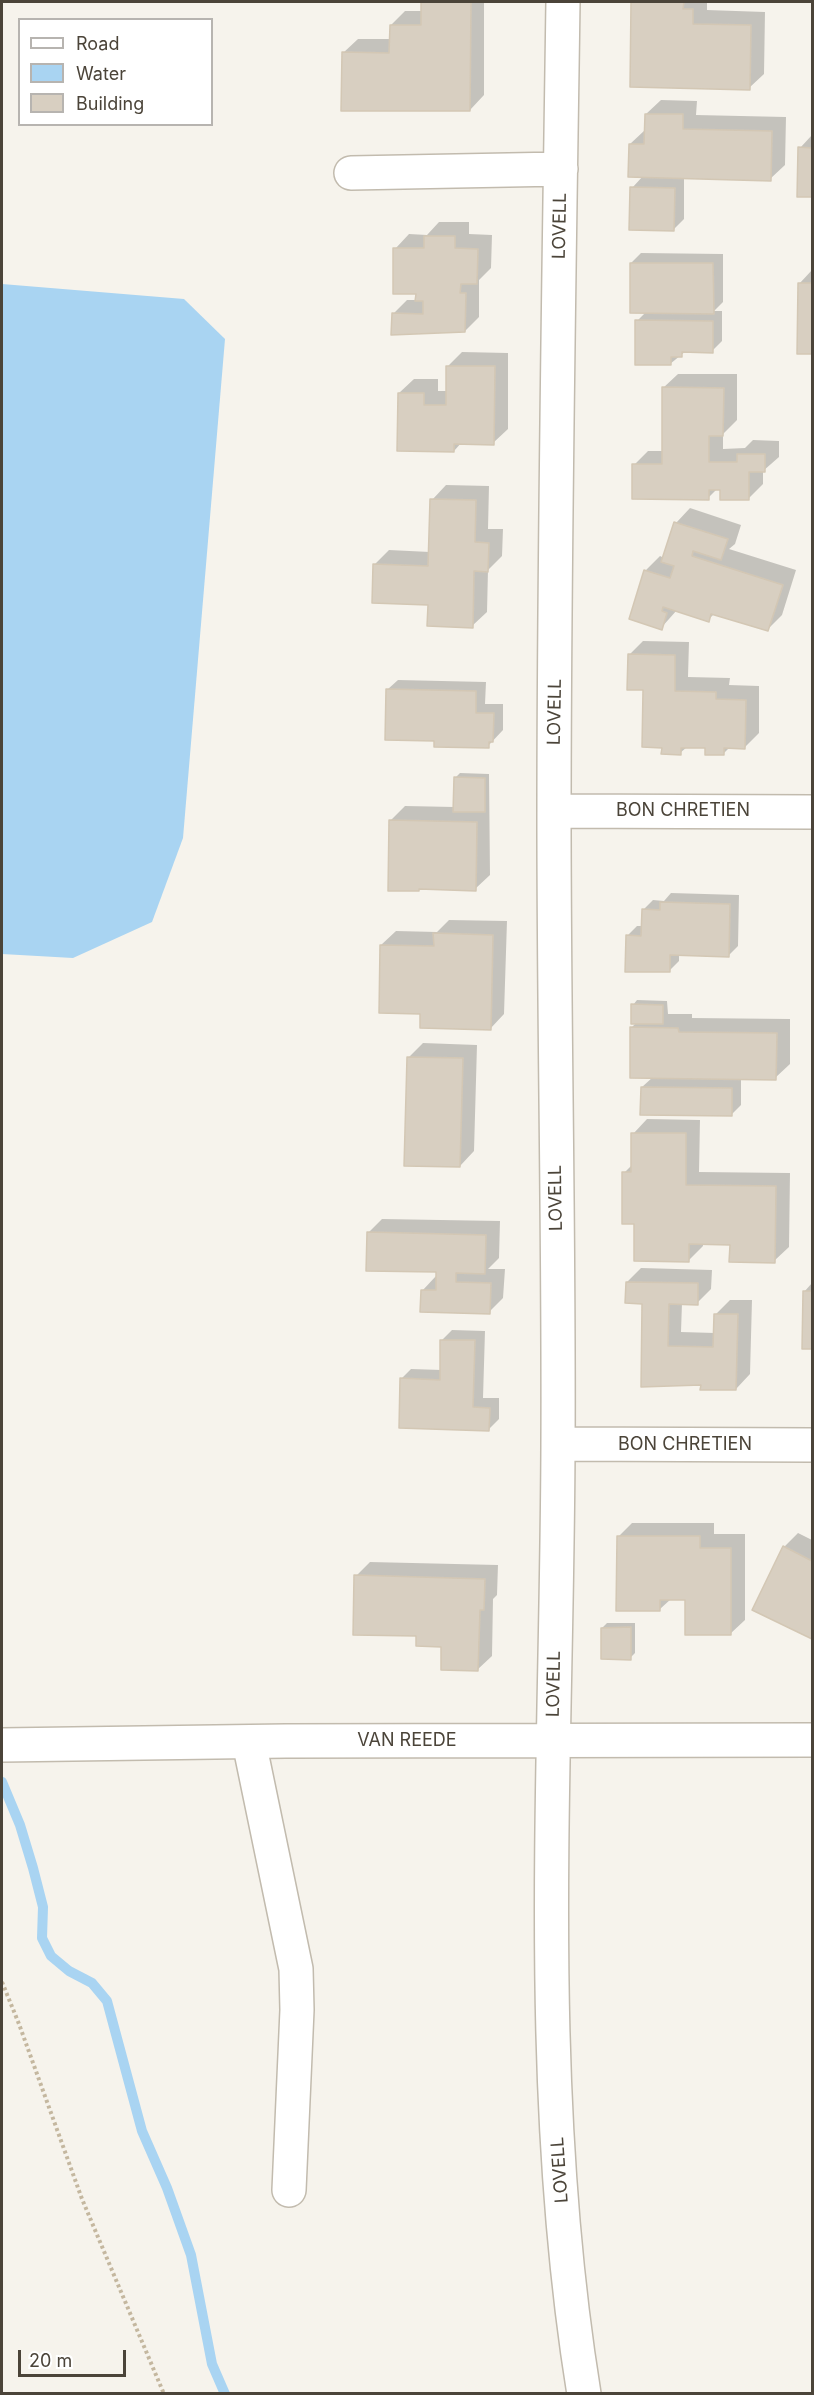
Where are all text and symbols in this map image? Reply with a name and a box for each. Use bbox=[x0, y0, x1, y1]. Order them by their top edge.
legend bbox=[18, 18, 213, 126]
text: Road bbox=[76, 33, 119, 54]
text: Water bbox=[76, 63, 126, 84]
text: Building bbox=[76, 93, 144, 114]
street label: LOVELL bbox=[549, 193, 571, 259]
street label: LOVELL bbox=[544, 679, 566, 745]
street label: BON CHRETIEN bbox=[616, 800, 750, 822]
street label: LOVELL bbox=[545, 1165, 567, 1231]
street label: BON CHRETIEN bbox=[618, 1434, 752, 1456]
street label: LOVELL bbox=[543, 1651, 565, 1717]
street label: VAN REEDE bbox=[357, 1730, 457, 1752]
street label: LOVELL bbox=[547, 2136, 573, 2204]
scale bar bbox=[21, 2338, 129, 2376]
text: 20 m bbox=[29, 2350, 72, 2371]

